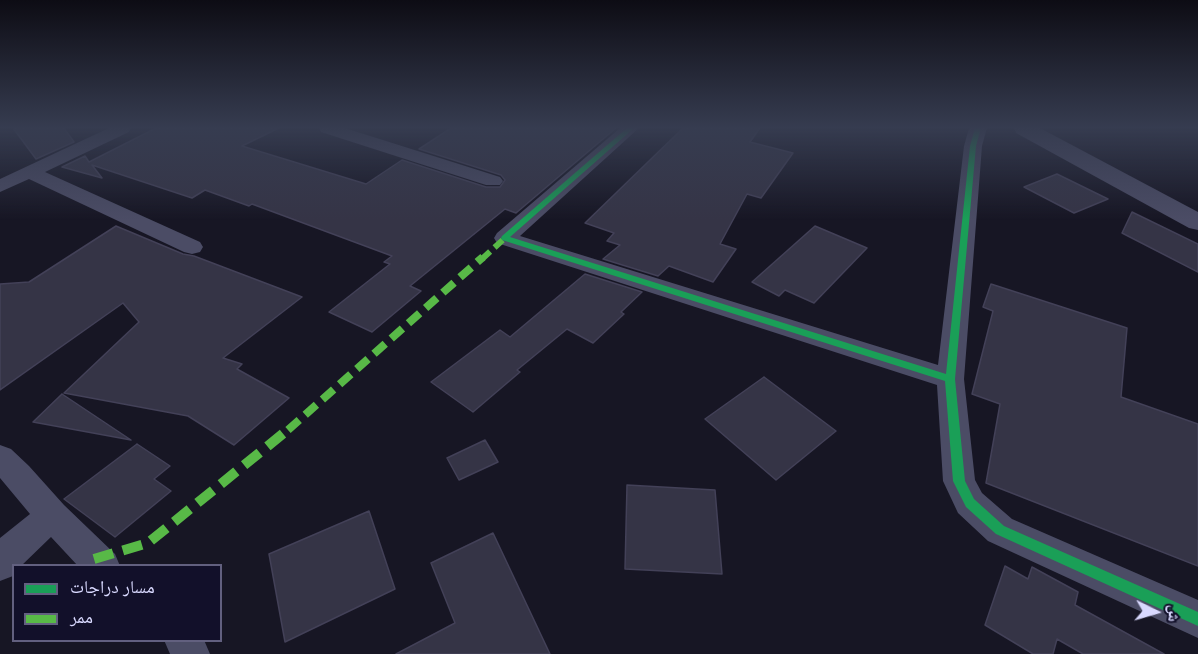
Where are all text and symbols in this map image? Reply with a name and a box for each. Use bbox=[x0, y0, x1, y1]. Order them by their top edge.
legend bbox=[12, 564, 222, 642]
text: مسار دراجات bbox=[70, 576, 155, 598]
north arrow bbox=[1126, 582, 1186, 642]
text: ش bbox=[1164, 604, 1185, 623]
text: ممر bbox=[70, 606, 93, 628]

